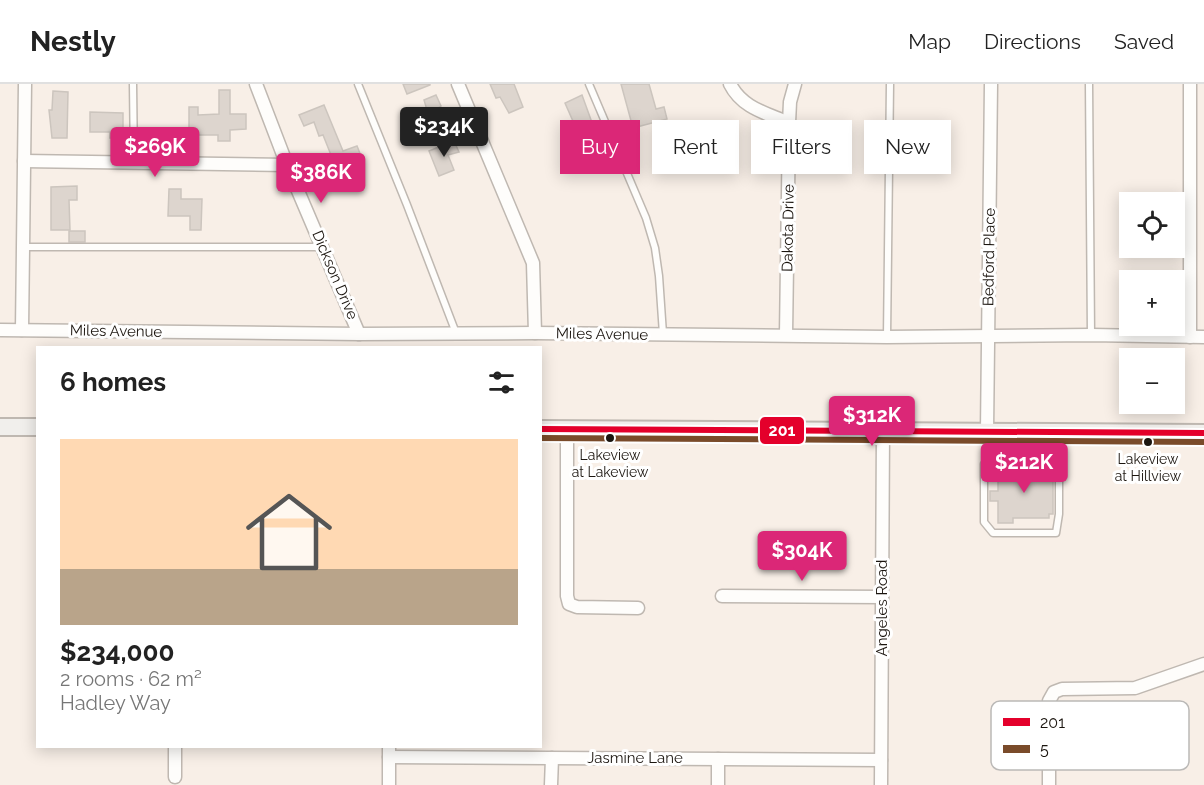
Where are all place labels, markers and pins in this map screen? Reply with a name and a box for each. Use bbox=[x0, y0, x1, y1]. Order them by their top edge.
pin: $234K bbox=[402, 107, 486, 158]
pin: $269K bbox=[113, 127, 197, 178]
pin: $386K bbox=[279, 153, 363, 204]
pin: $312K bbox=[830, 396, 914, 447]
marker: Lakeview at Lakeview bbox=[604, 432, 616, 444]
marker: Lakeview at Hillview bbox=[1142, 436, 1154, 448]
pin: $212K bbox=[982, 443, 1066, 494]
place label: Lakeview at Lakeview bbox=[572, 447, 649, 480]
place label: Lakeview at Hillview bbox=[1115, 451, 1182, 484]
pin: $304K bbox=[760, 531, 844, 582]

